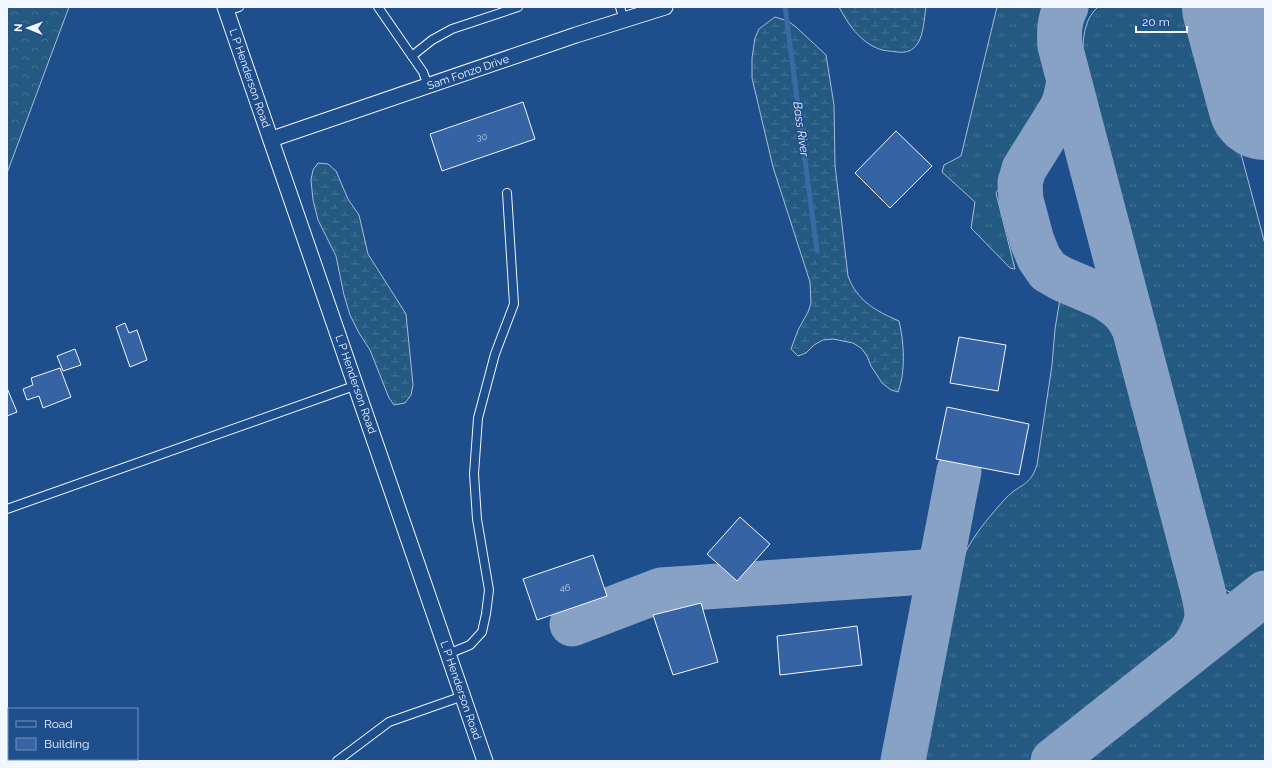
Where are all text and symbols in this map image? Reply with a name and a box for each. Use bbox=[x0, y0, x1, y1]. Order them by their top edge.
north arrow bbox=[8, 8, 48, 48]
scale bar bbox=[1136, 8, 1187, 34]
text: 20 m bbox=[1142, 15, 1170, 29]
text: N bbox=[12, 24, 25, 32]
street label: L P Henderson Road bbox=[226, 27, 273, 129]
street label: Sam Fonzo Drive bbox=[426, 52, 511, 93]
water label: Bass River bbox=[790, 101, 812, 158]
house number: 30 bbox=[477, 132, 488, 142]
street label: L P Henderson Road bbox=[332, 333, 379, 435]
house number: 46 bbox=[560, 583, 571, 593]
street label: L P Henderson Road bbox=[437, 639, 484, 741]
legend bbox=[8, 708, 138, 760]
text: Road bbox=[44, 717, 73, 731]
text: Building bbox=[44, 737, 90, 751]

